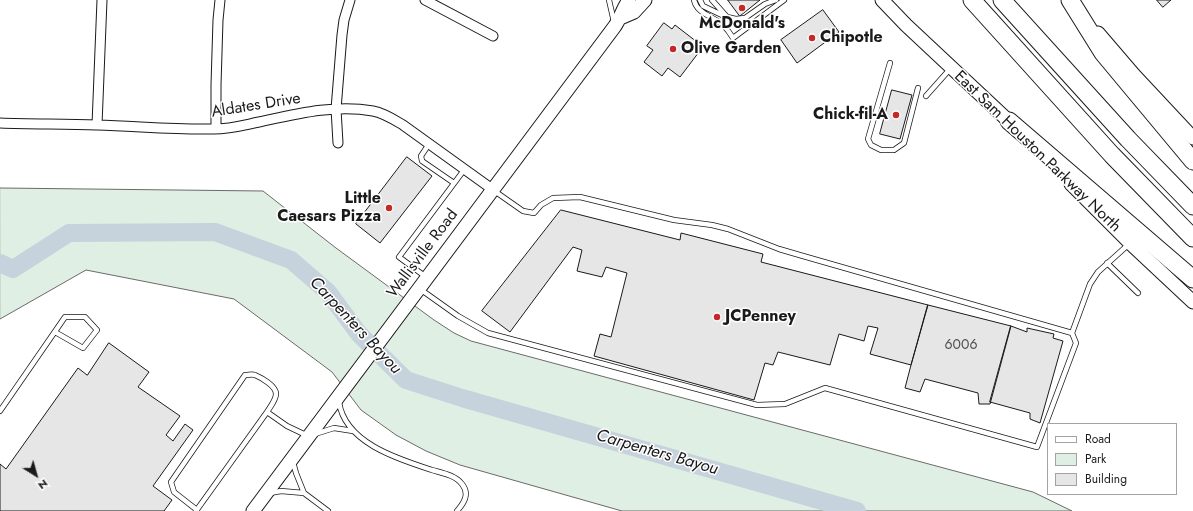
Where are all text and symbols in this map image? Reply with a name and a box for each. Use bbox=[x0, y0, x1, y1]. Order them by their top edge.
marker: McDonald's bbox=[737, 3, 747, 13]
place label: McDonald's bbox=[699, 14, 785, 34]
place label: Chipotle bbox=[820, 28, 883, 48]
marker: Chipotle bbox=[807, 33, 817, 43]
place label: Olive Garden bbox=[681, 39, 781, 59]
marker: Olive Garden bbox=[668, 44, 678, 54]
street label: East Sam Houston Parkway North bbox=[950, 67, 1124, 237]
street label: Aldates Drive bbox=[210, 89, 302, 123]
place label: Chick-fil-A bbox=[813, 105, 888, 125]
marker: Chick-fil-A bbox=[891, 110, 901, 120]
place label: Little Caesars Pizza bbox=[277, 189, 381, 227]
marker: Little Caesars Pizza bbox=[384, 203, 394, 213]
street label: Wallisville Road bbox=[383, 206, 463, 302]
water label: Carpenters Bayou bbox=[305, 273, 405, 379]
place label: JCPenney bbox=[725, 307, 796, 327]
marker: JCPenney bbox=[712, 312, 722, 322]
house number: 6006 bbox=[945, 338, 977, 354]
legend bbox=[1047, 423, 1177, 495]
water label: Carpenters Bayou bbox=[594, 426, 720, 480]
text: Road bbox=[1085, 430, 1111, 448]
text: Park bbox=[1085, 450, 1106, 468]
north arrow bbox=[16, 455, 56, 495]
text: Building bbox=[1085, 470, 1127, 488]
text: N bbox=[35, 476, 52, 494]

